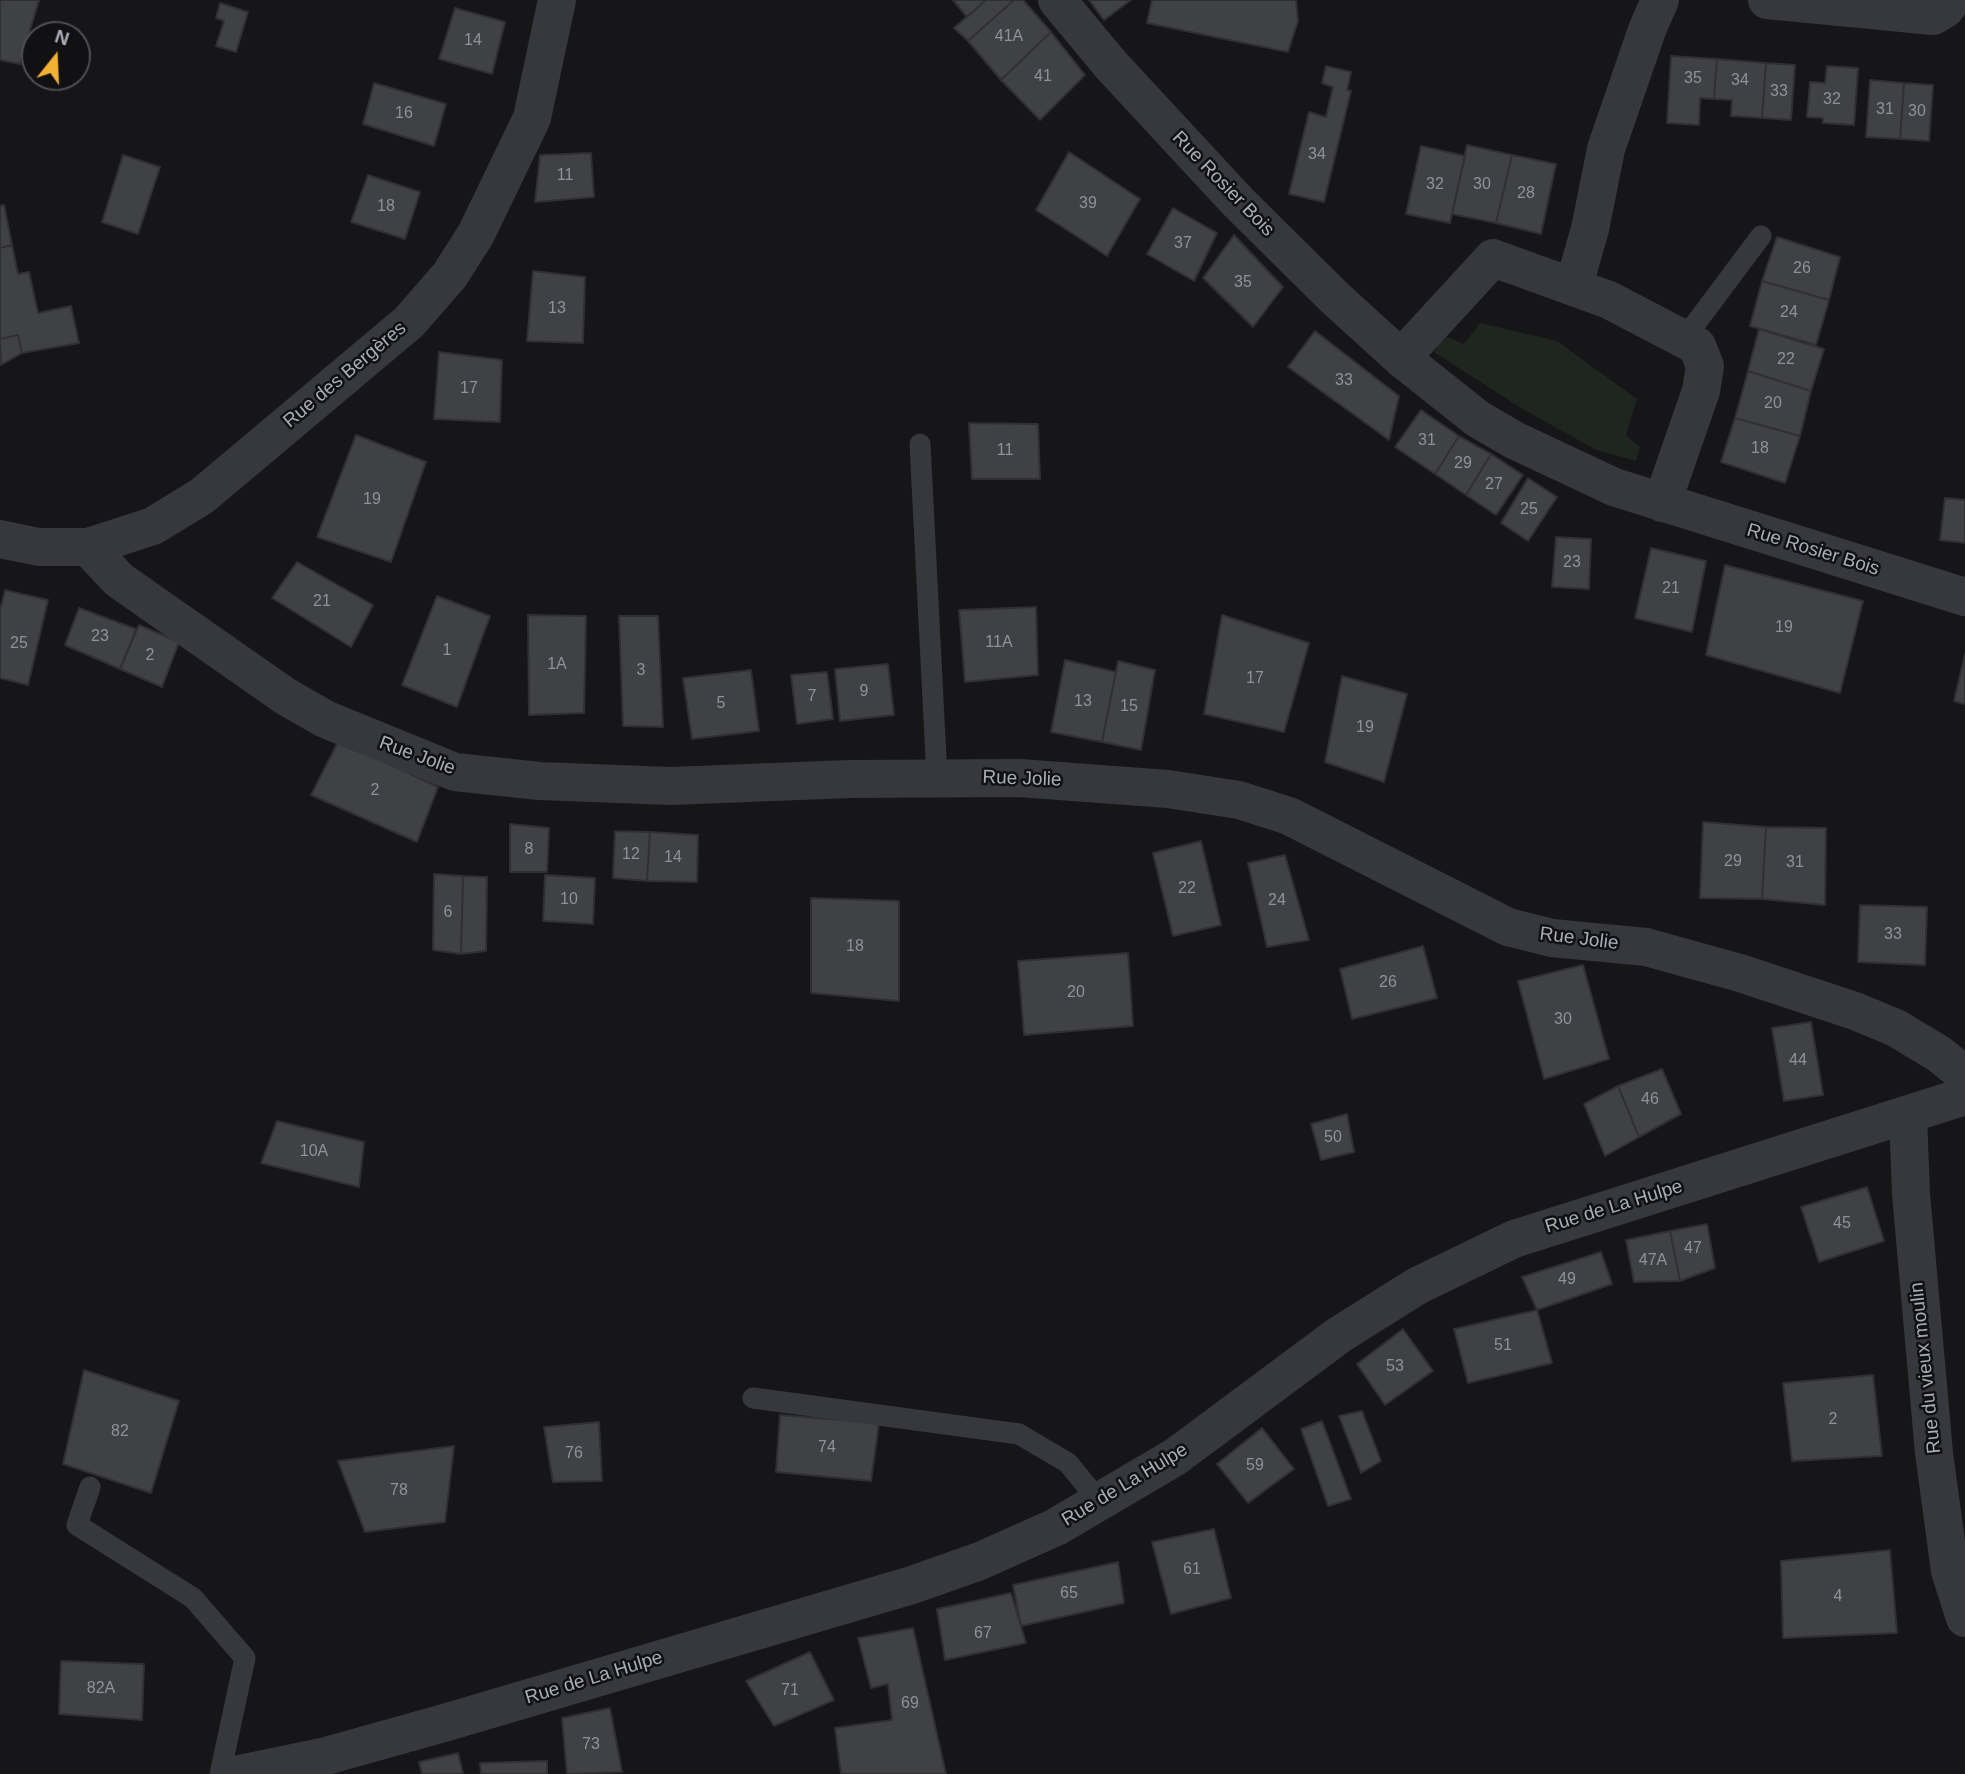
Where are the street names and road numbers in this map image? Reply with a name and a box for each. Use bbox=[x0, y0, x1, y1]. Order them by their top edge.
street label: Rue Rosier Bois bbox=[1167, 127, 1279, 241]
street label: Rue des Bergères bbox=[279, 317, 411, 433]
street label: Rue Rosier Bois bbox=[1744, 519, 1882, 581]
street label: Rue Jolie bbox=[376, 732, 458, 780]
street label: Rue Jolie bbox=[982, 766, 1062, 792]
street label: Rue Jolie bbox=[1538, 923, 1620, 955]
street label: Rue de La Hulpe bbox=[1542, 1175, 1686, 1239]
street label: Rue du vieux moulin bbox=[1906, 1281, 1946, 1455]
street label: Rue de La Hulpe bbox=[1058, 1439, 1192, 1531]
street label: Rue de La Hulpe bbox=[522, 1646, 666, 1710]

